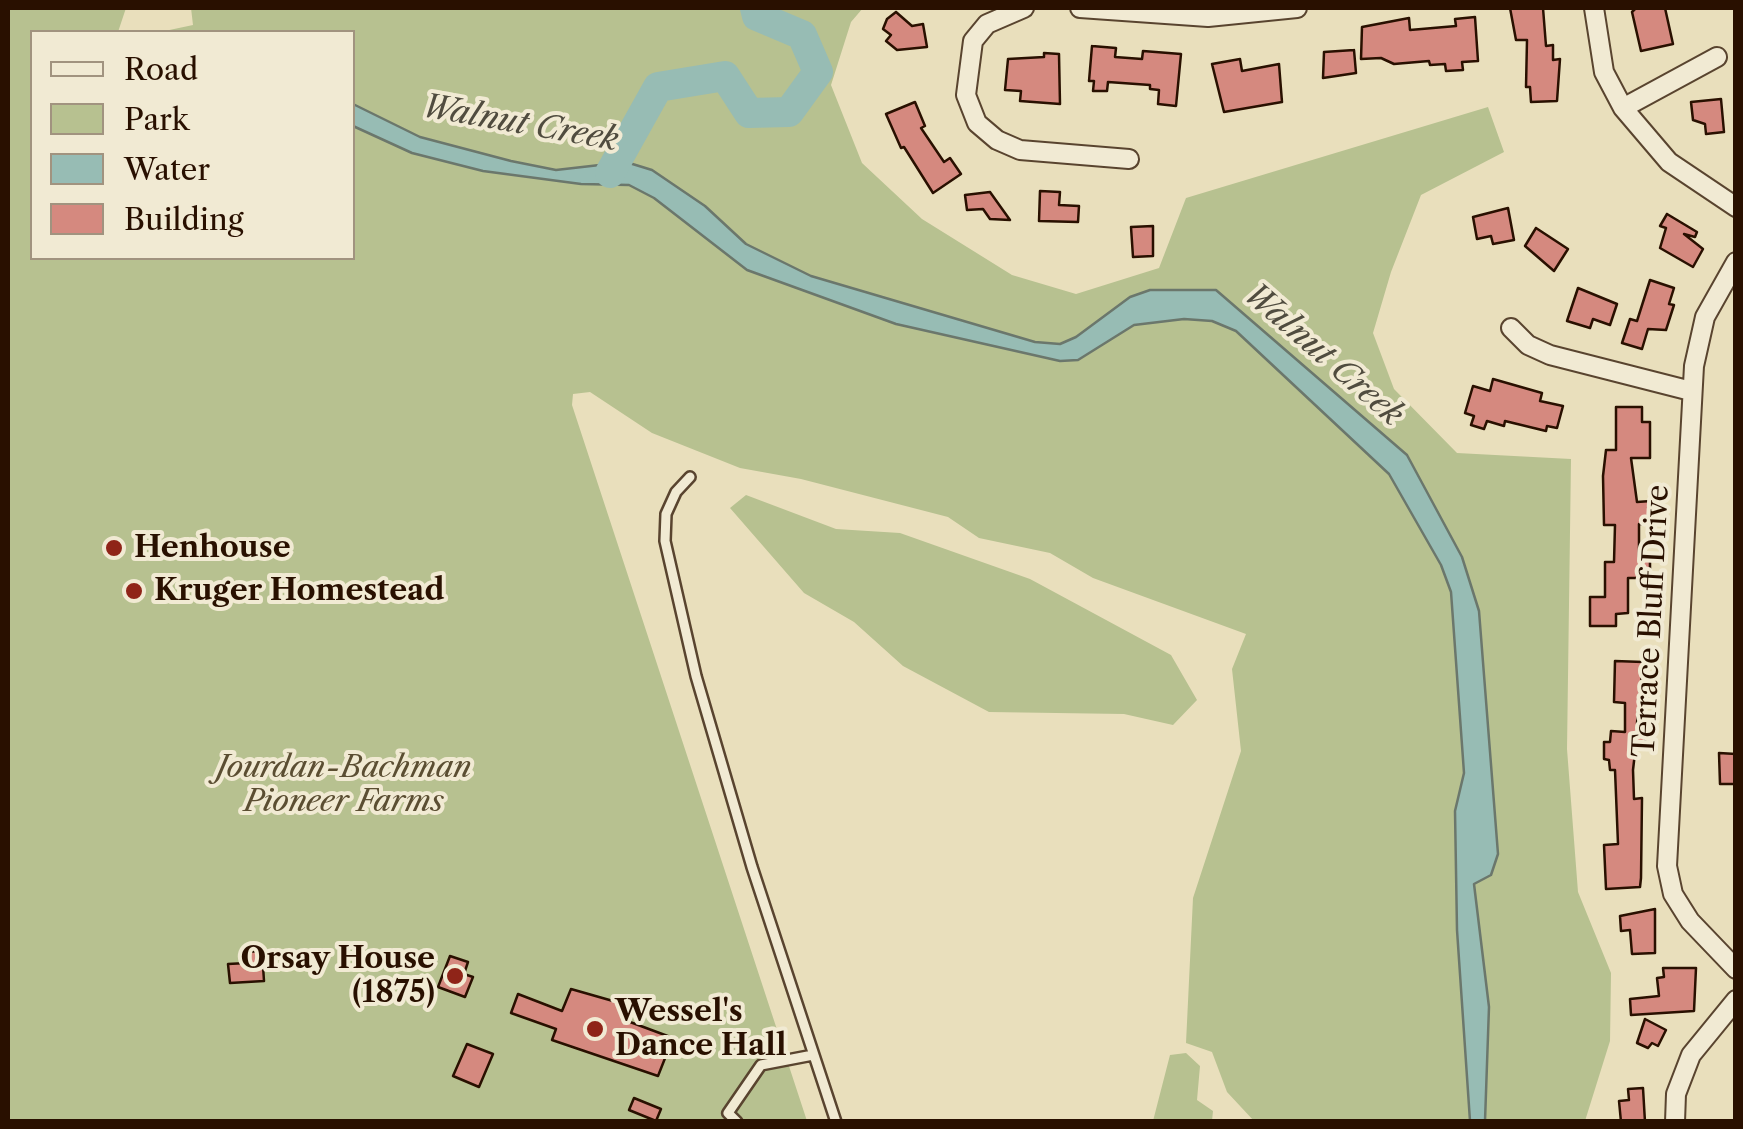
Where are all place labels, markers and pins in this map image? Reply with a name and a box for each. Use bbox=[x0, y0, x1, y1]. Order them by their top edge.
place label: Henhouse bbox=[134, 530, 291, 566]
marker: Henhouse bbox=[103, 537, 125, 559]
place label: Kruger Homestead bbox=[154, 573, 444, 609]
marker: Kruger Homestead bbox=[123, 580, 145, 602]
place label: Orsay House (1875) bbox=[240, 941, 435, 1012]
marker: Orsay House (1875) bbox=[444, 965, 466, 987]
place label: Wessel's Dance Hall bbox=[615, 994, 786, 1064]
marker: Wessel's Dance Hall bbox=[584, 1018, 606, 1040]

